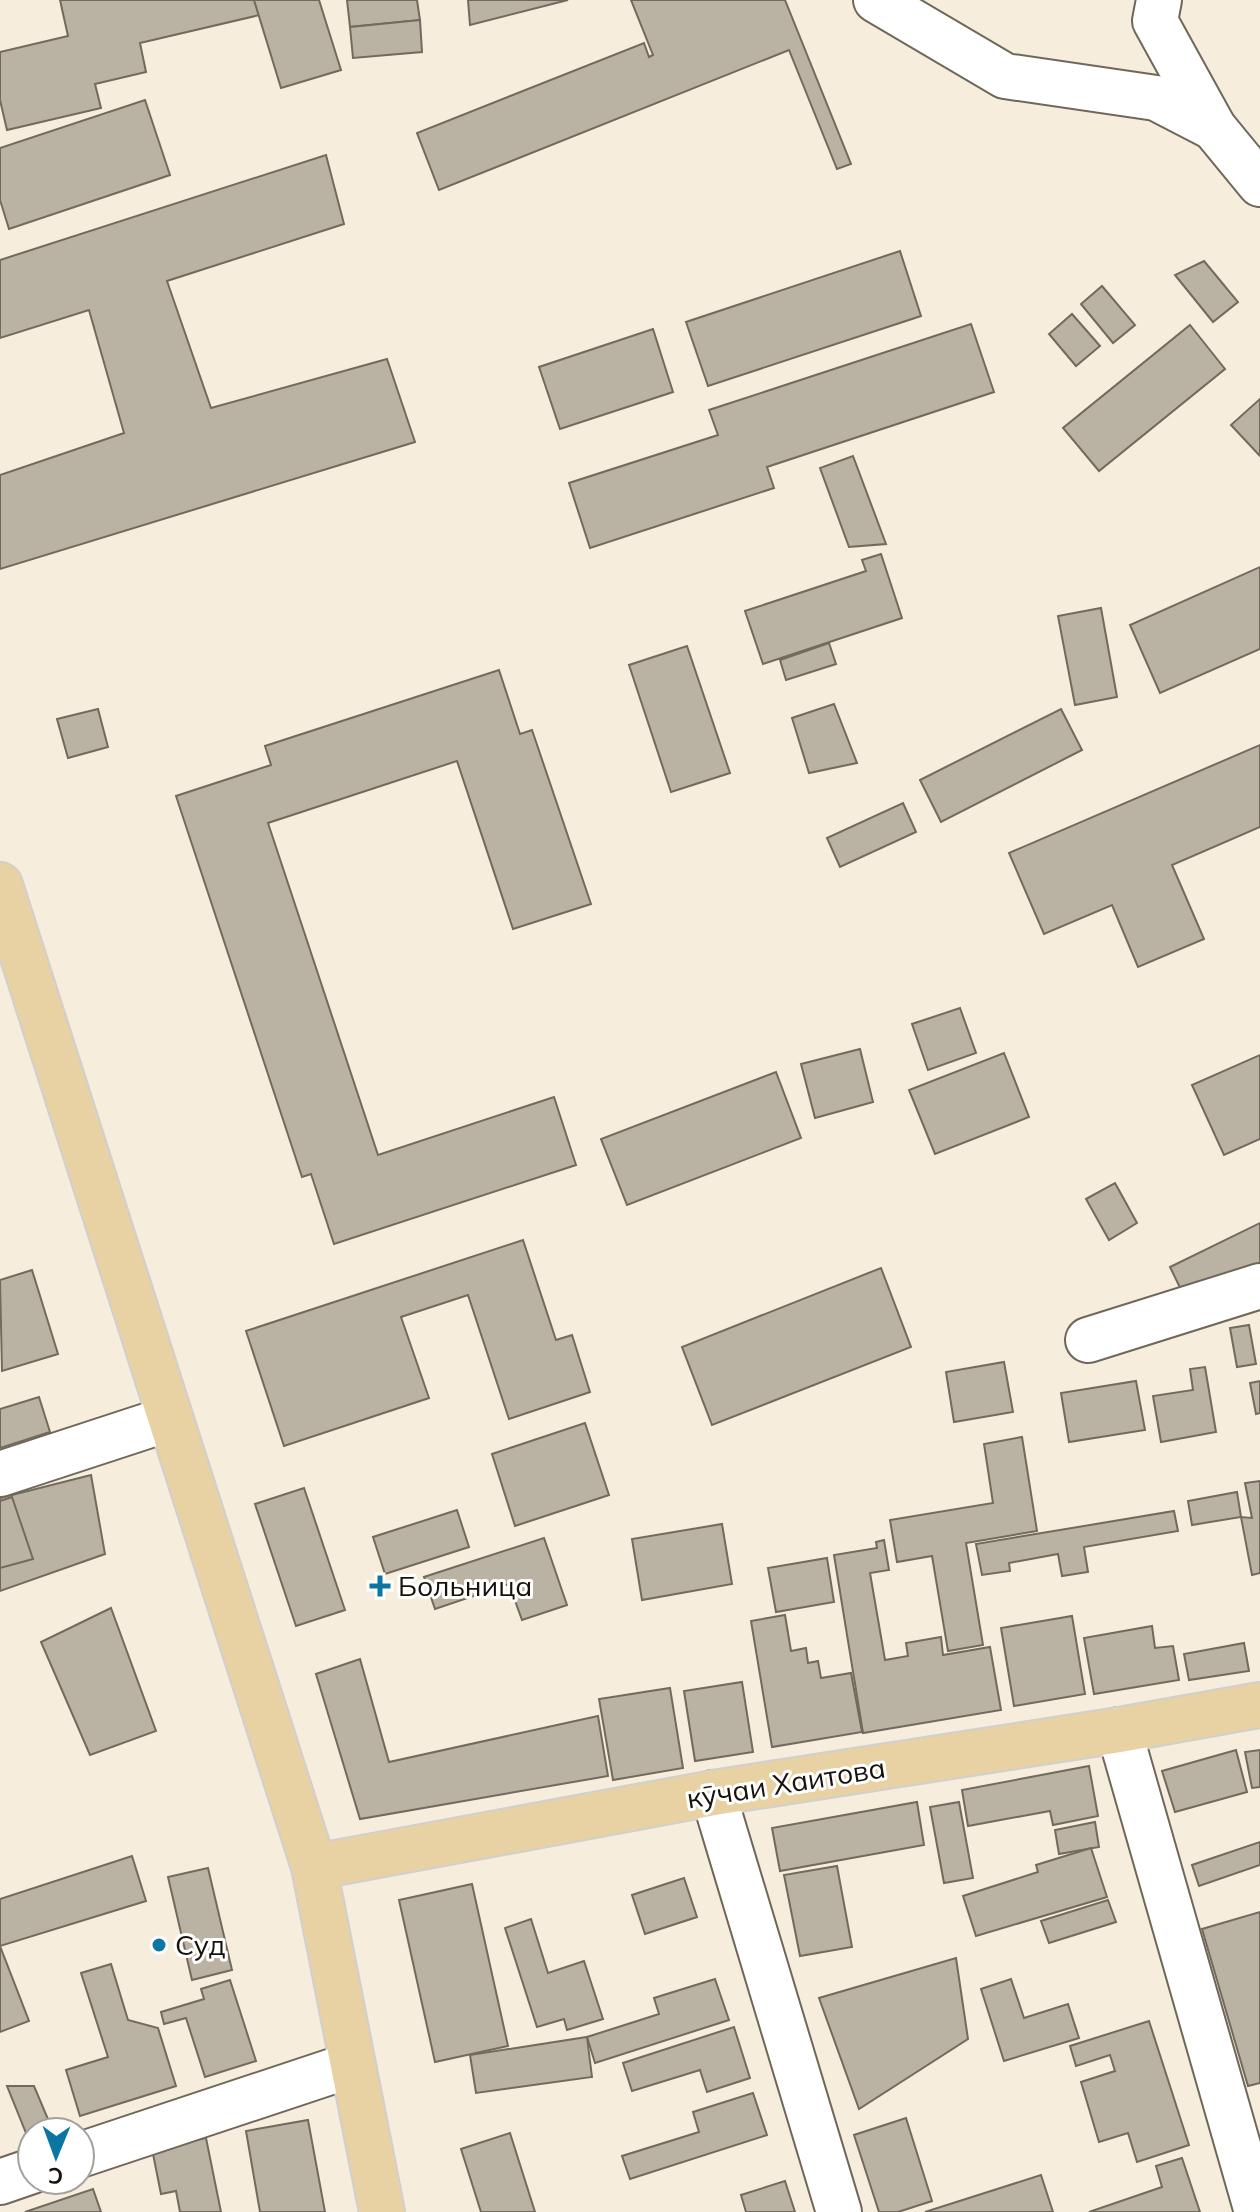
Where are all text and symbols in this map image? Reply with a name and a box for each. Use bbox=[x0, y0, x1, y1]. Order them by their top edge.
place label: Больница bbox=[398, 1568, 532, 1603]
marker: Больница bbox=[369, 1575, 391, 1597]
street label: кӯчаи Хаитова bbox=[684, 1750, 888, 1815]
place label: Суд bbox=[175, 1927, 226, 1962]
marker: Суд bbox=[150, 1936, 168, 1954]
north arrow bbox=[16, 2116, 96, 2196]
text: С bbox=[48, 2162, 63, 2190]

